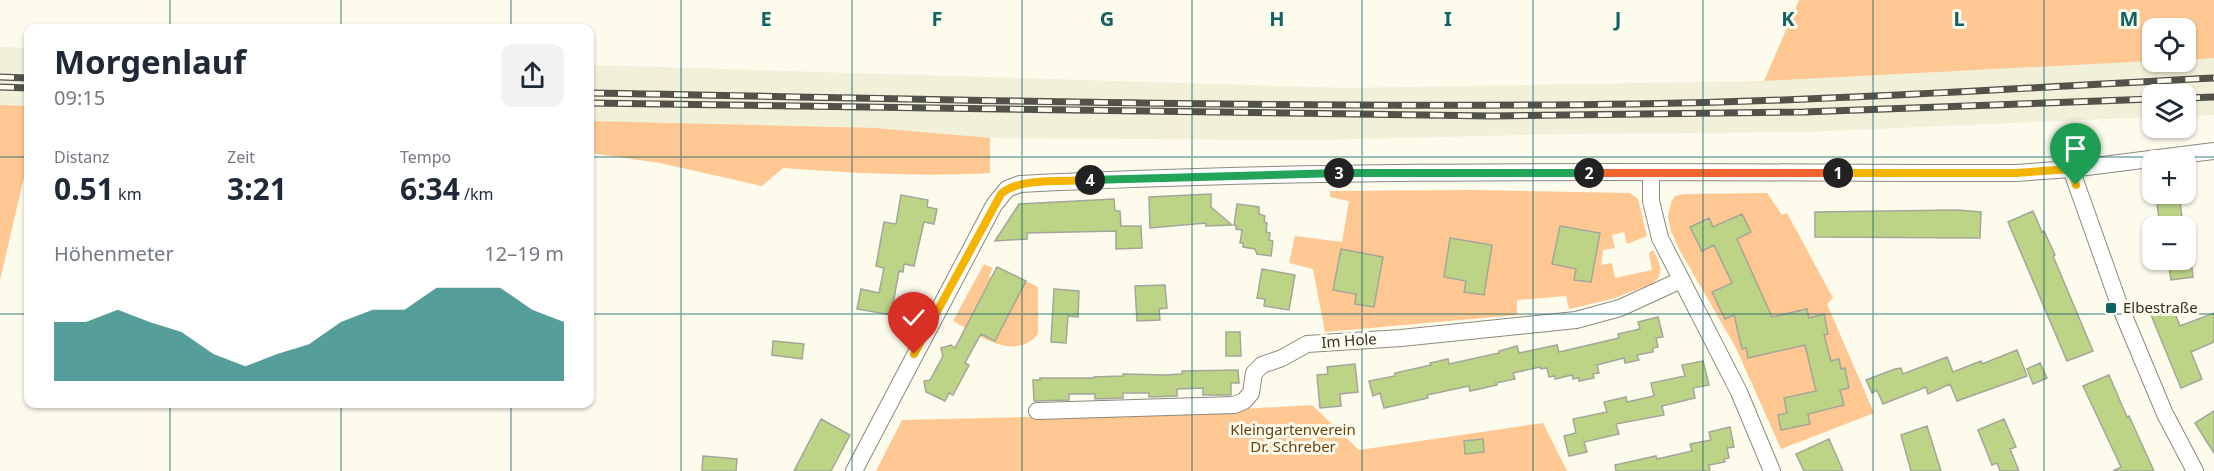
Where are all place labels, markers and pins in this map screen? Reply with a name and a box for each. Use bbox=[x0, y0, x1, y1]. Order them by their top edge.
pin bbox=[2050, 123, 2101, 185]
pin: 3 bbox=[1324, 158, 1354, 188]
pin: 2 bbox=[1574, 158, 1604, 188]
pin: 1 bbox=[1823, 158, 1853, 188]
pin: 4 bbox=[1075, 165, 1105, 195]
pin bbox=[888, 292, 939, 354]
place label: Elbestraße bbox=[2123, 297, 2198, 317]
marker: Elbestraße bbox=[2104, 301, 2118, 315]

